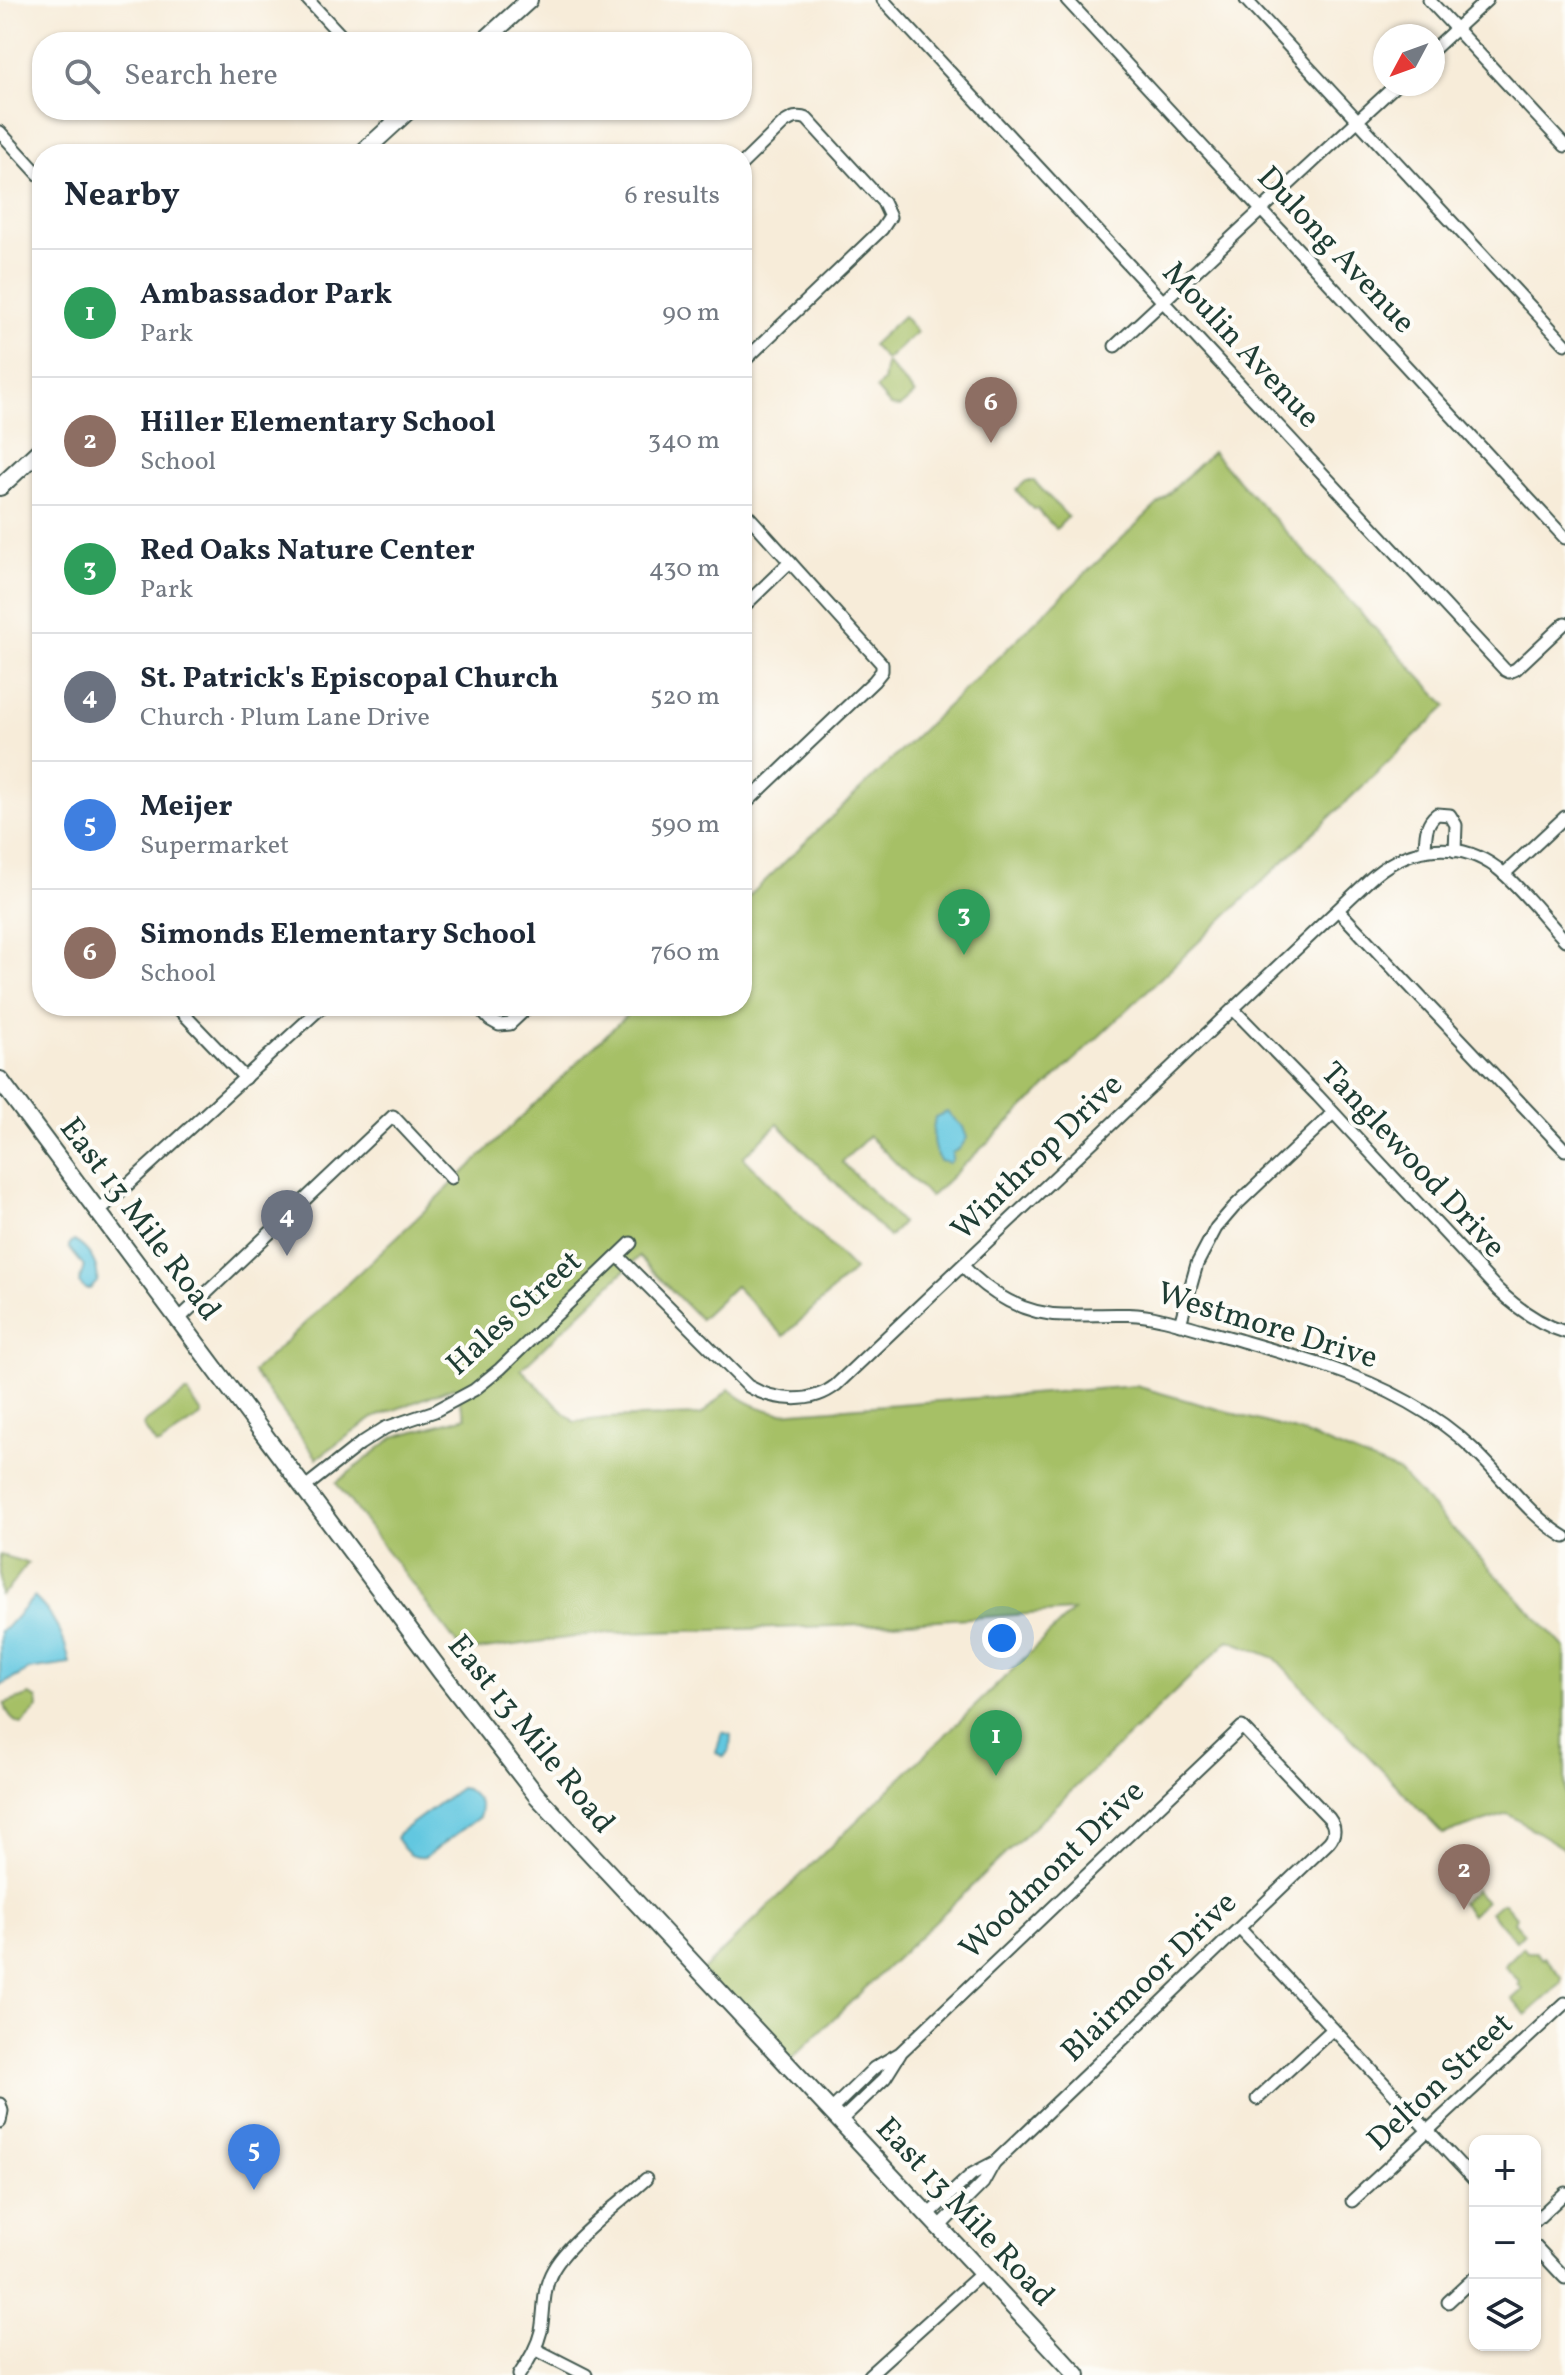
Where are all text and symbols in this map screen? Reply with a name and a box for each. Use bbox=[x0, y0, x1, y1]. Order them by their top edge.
north arrow bbox=[1373, 24, 1445, 96]
search box bbox=[32, 32, 752, 120]
icon: search bbox=[60, 54, 104, 98]
text: Search here bbox=[124, 55, 278, 97]
street label: Dulong Avenue bbox=[1246, 158, 1424, 344]
text: Nearby bbox=[64, 173, 180, 220]
text: 6 results bbox=[625, 178, 720, 214]
street label: Moulin Avenue bbox=[1151, 253, 1329, 439]
text: Ambassador Park bbox=[140, 274, 392, 316]
text: 1 bbox=[85, 295, 95, 331]
text: 90 m bbox=[662, 295, 720, 331]
text: Park bbox=[140, 316, 193, 352]
pin: 6 bbox=[965, 377, 1017, 443]
text: Hiller Elementary School bbox=[140, 402, 496, 444]
text: 2 bbox=[83, 423, 97, 459]
text: 340 m bbox=[648, 423, 720, 459]
text: School bbox=[140, 444, 216, 480]
text: Red Oaks Nature Center bbox=[140, 530, 475, 572]
text: 3 bbox=[83, 551, 97, 587]
text: 430 m bbox=[649, 551, 720, 587]
text: Park bbox=[140, 572, 193, 608]
text: St. Patrick's Episcopal Church bbox=[140, 658, 559, 700]
text: 4 bbox=[82, 679, 98, 715]
text: 520 m bbox=[650, 679, 720, 715]
text: Church · Plum Lane Drive bbox=[140, 700, 430, 736]
text: Meijer bbox=[140, 786, 233, 828]
text: 5 bbox=[84, 807, 96, 843]
text: 590 m bbox=[650, 807, 720, 843]
text: Supermarket bbox=[140, 828, 289, 864]
pin: 3 bbox=[938, 889, 990, 955]
text: Simonds Elementary School bbox=[140, 914, 536, 956]
text: 6 bbox=[83, 935, 97, 971]
text: 760 m bbox=[650, 935, 720, 971]
text: School bbox=[140, 956, 216, 992]
street label: Tanglewood Drive bbox=[1309, 1053, 1515, 1269]
street label: Winthrop Drive bbox=[942, 1065, 1134, 1251]
street label: East 13 Mile Road bbox=[48, 1109, 230, 1331]
pin: 4 bbox=[261, 1190, 313, 1256]
street label: Hales Street bbox=[438, 1241, 592, 1387]
street label: Westmore Drive bbox=[1151, 1273, 1383, 1381]
your location bbox=[982, 1618, 1022, 1658]
street label: East 13 Mile Road bbox=[436, 1626, 624, 1844]
pin: 1 bbox=[970, 1710, 1022, 1776]
street label: Woodmont Drive bbox=[951, 1771, 1155, 1971]
pin: 2 bbox=[1438, 1844, 1490, 1910]
street label: Blairmoor Drive bbox=[1052, 1883, 1248, 2073]
street label: Delton Street bbox=[1358, 2004, 1524, 2162]
street label: East 13 Mile Road bbox=[865, 2109, 1063, 2317]
pin: 5 bbox=[228, 2124, 280, 2190]
map controls bbox=[1469, 2135, 1541, 2351]
button: + bbox=[1469, 2135, 1541, 2207]
button: − bbox=[1469, 2207, 1541, 2279]
button: layers bbox=[1469, 2279, 1541, 2351]

